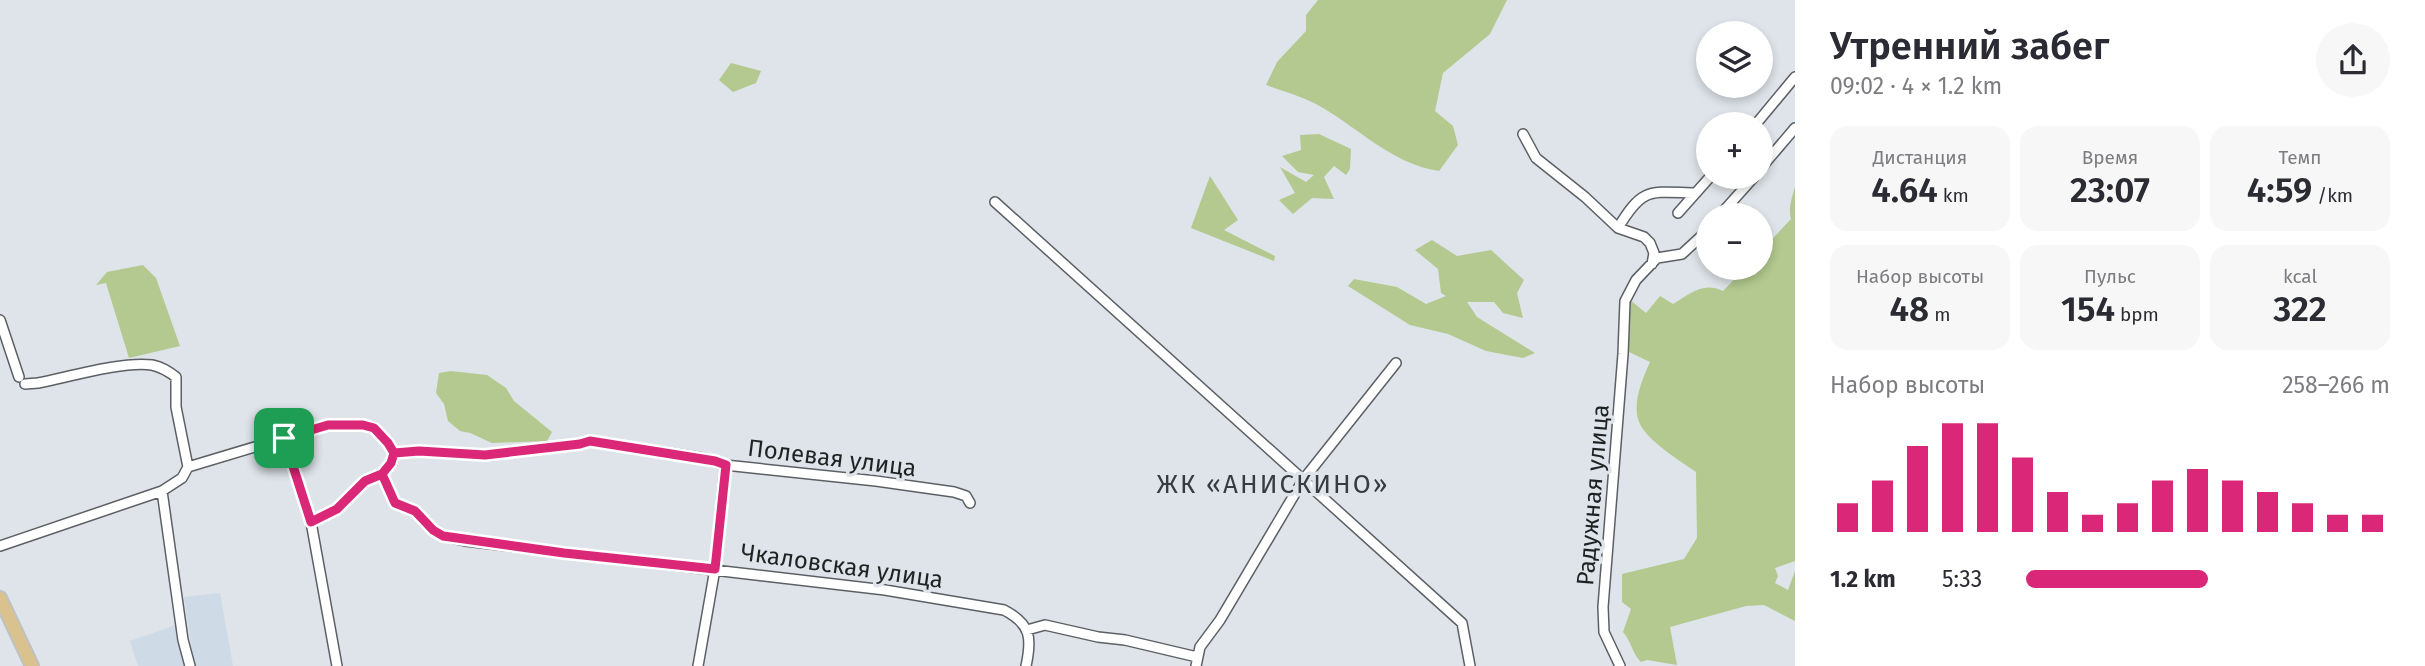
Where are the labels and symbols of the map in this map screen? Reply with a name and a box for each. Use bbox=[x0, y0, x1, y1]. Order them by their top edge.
street label: Радужная улица bbox=[1571, 403, 1615, 587]
pin bbox=[254, 408, 314, 468]
street label: Полевая улица bbox=[746, 434, 918, 482]
district label: ЖК «АНИСКИНО» bbox=[1157, 469, 1389, 500]
street label: Чкаловская улица bbox=[739, 538, 945, 594]

